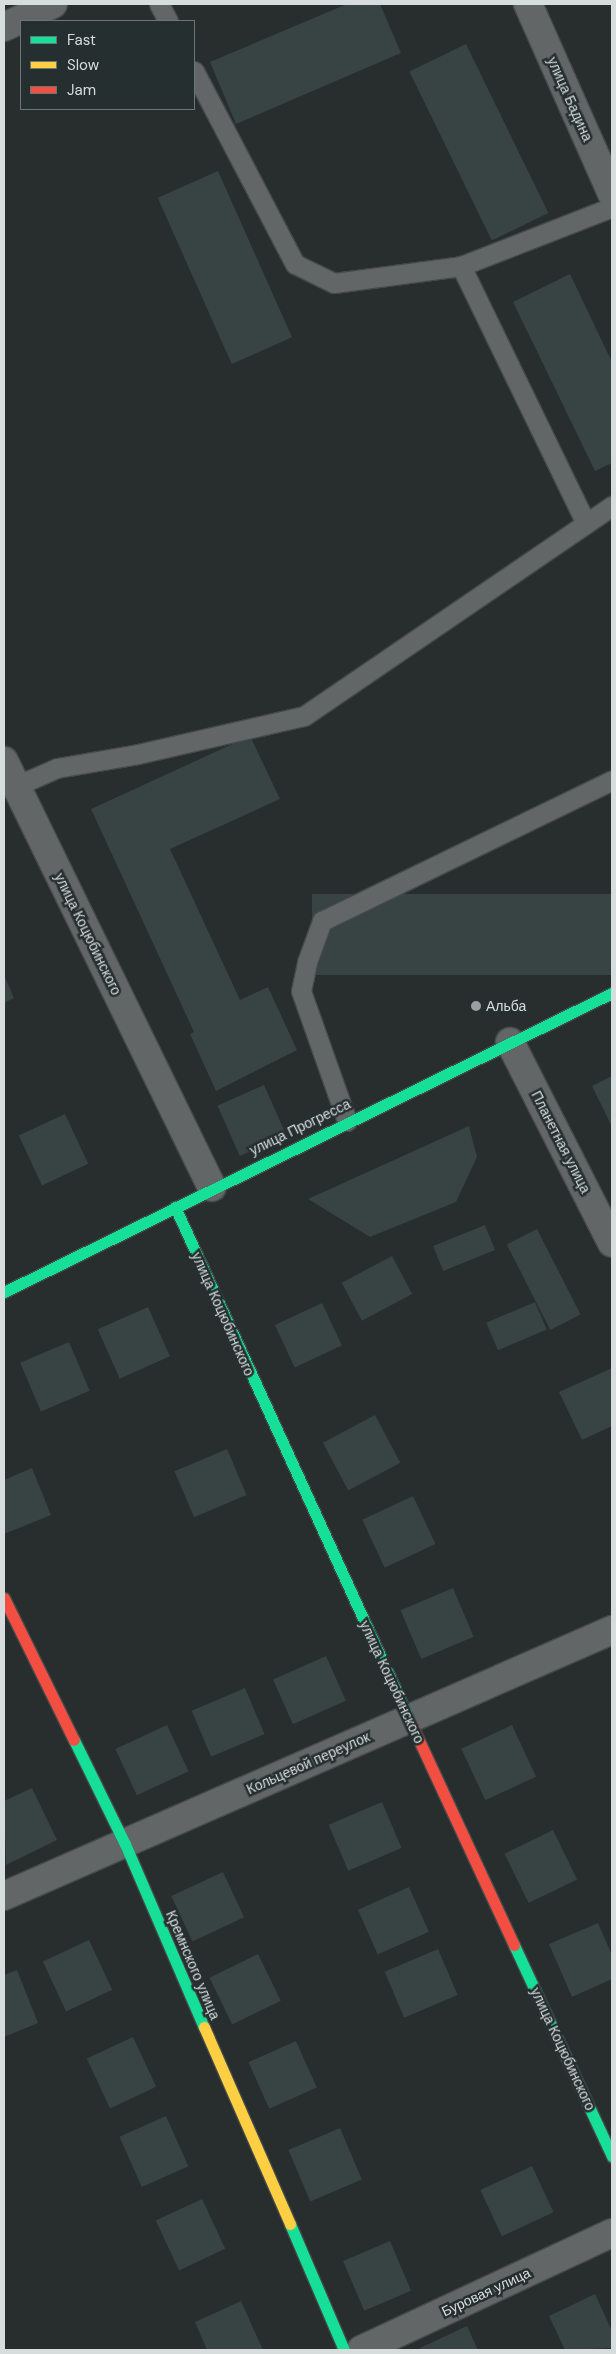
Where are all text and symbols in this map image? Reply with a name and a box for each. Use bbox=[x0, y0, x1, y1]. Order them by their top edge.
legend bbox=[20, 20, 195, 110]
text: Fast bbox=[67, 30, 96, 50]
street label: улица Бадина bbox=[544, 54, 596, 144]
text: Slow bbox=[67, 55, 99, 75]
text: Jam bbox=[67, 80, 96, 100]
street label: улица Коцюбинского bbox=[51, 870, 125, 998]
place label: Альба bbox=[486, 998, 526, 1014]
marker: Альба bbox=[470, 1000, 482, 1012]
street label: Планетная улица bbox=[528, 1088, 594, 1196]
street label: улица Прогресса bbox=[247, 1095, 353, 1159]
street label: улица Коцюбинского bbox=[188, 1249, 258, 1379]
street label: улица Коцюбинского bbox=[356, 1618, 428, 1746]
street label: Кольцевой переулок bbox=[244, 1728, 372, 1798]
street label: Кремнского улица bbox=[162, 1908, 224, 2022]
street label: улица Коцюбинского bbox=[527, 1985, 599, 2113]
street label: Буровая улица bbox=[439, 2264, 533, 2320]

